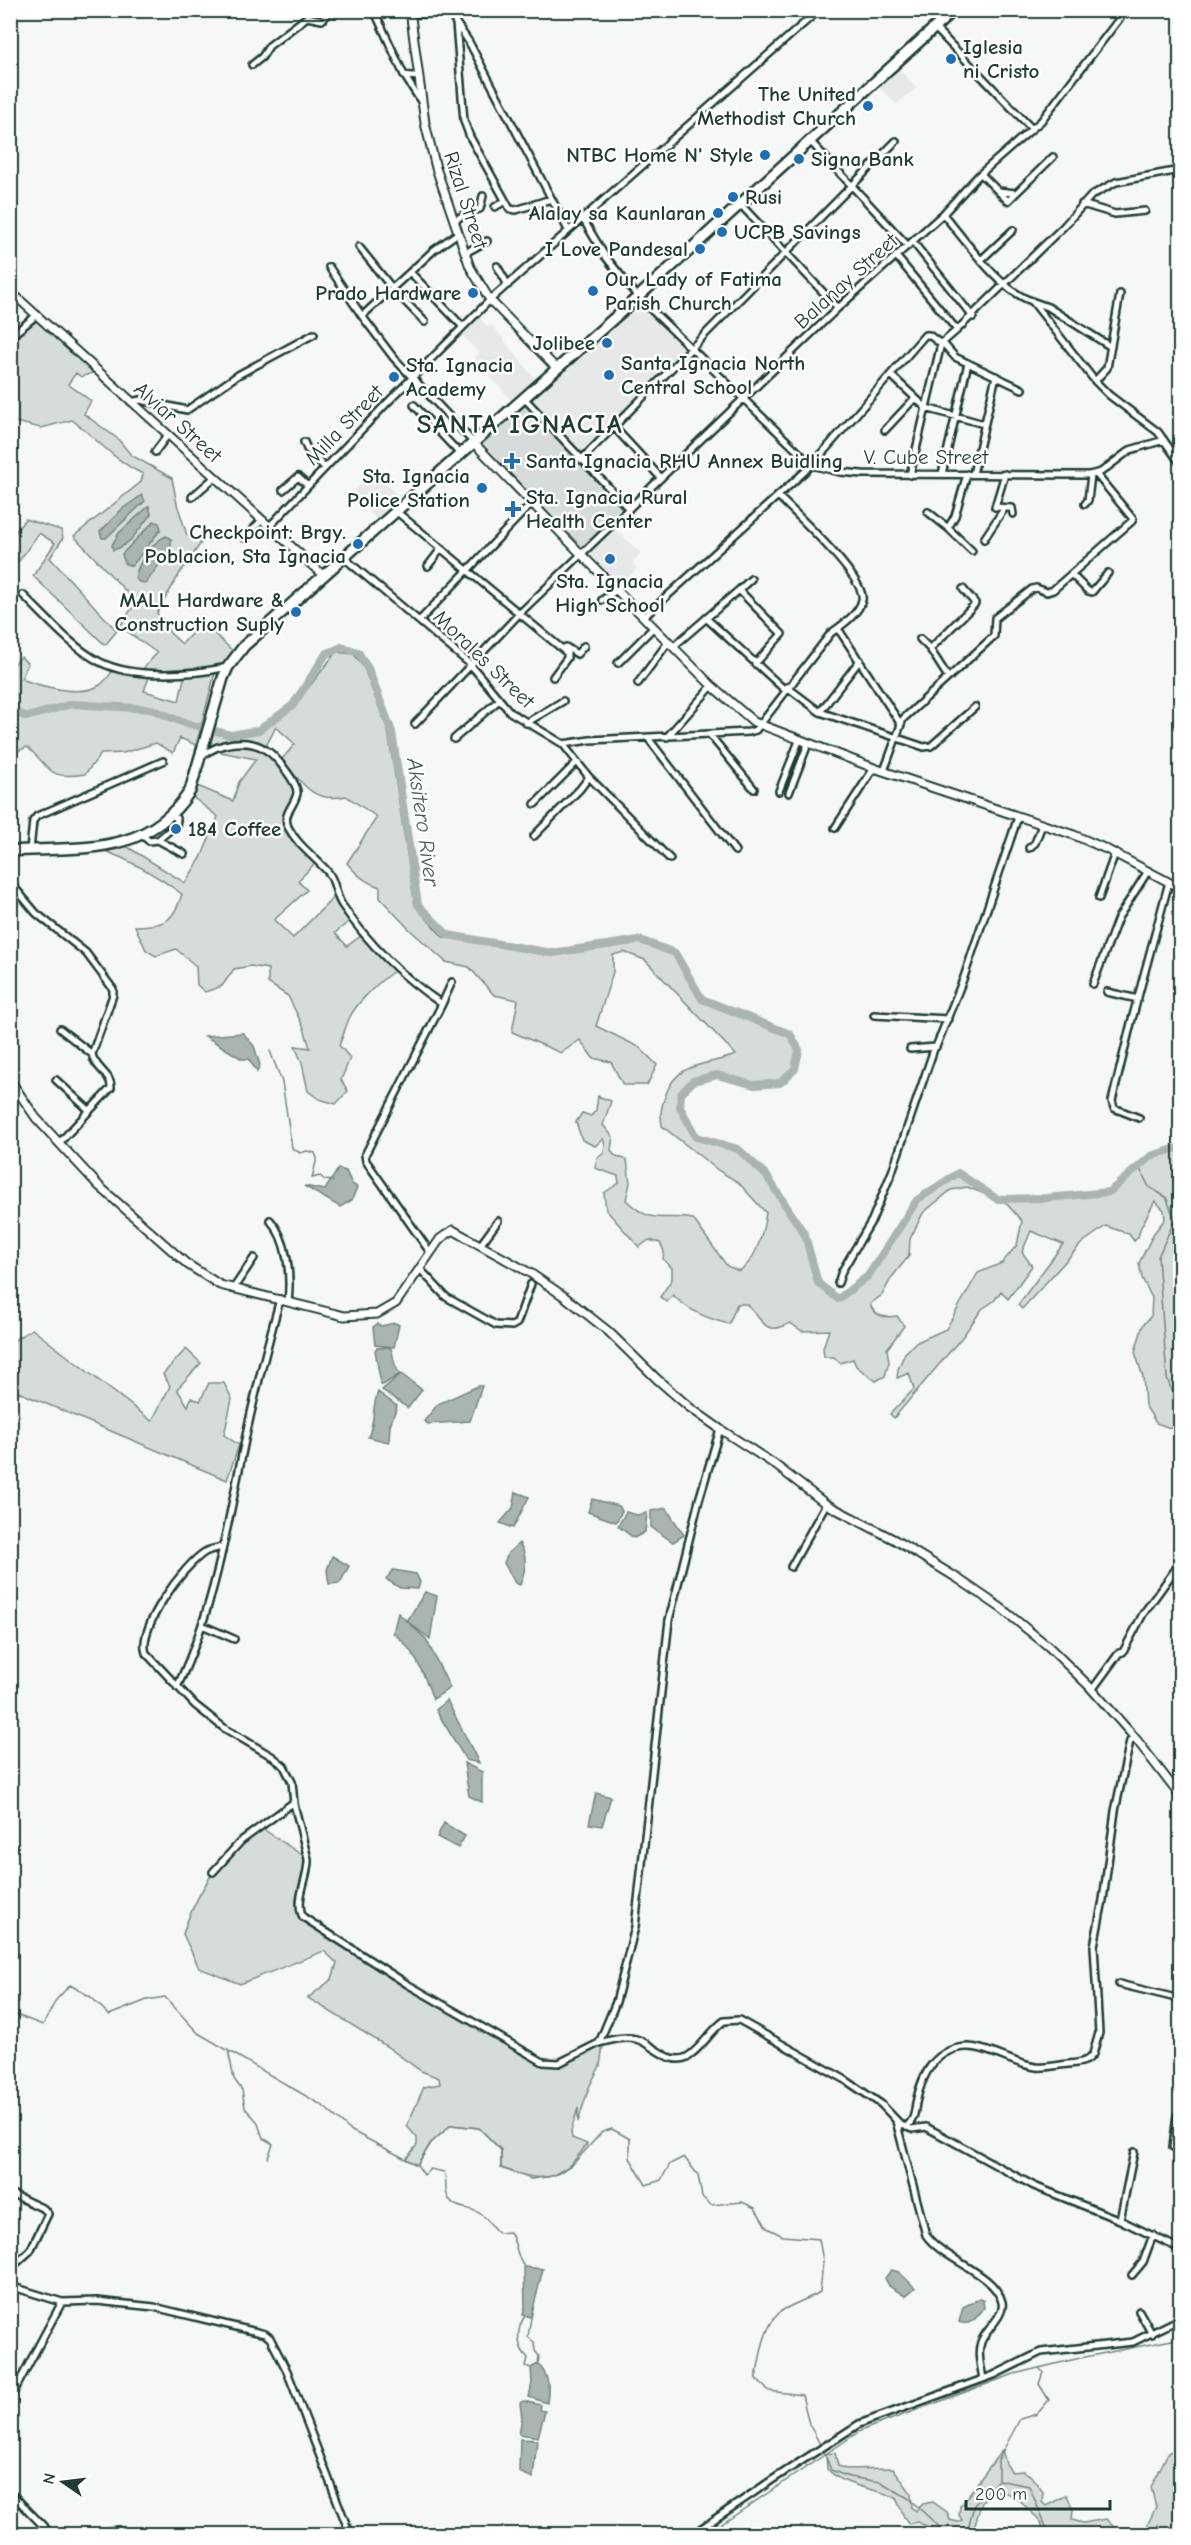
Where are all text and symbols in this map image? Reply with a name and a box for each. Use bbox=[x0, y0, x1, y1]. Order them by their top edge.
place label: Iglesia ni Cristo bbox=[963, 35, 1039, 83]
marker: Iglesia ni Cristo bbox=[944, 52, 958, 66]
place label: The United Methodist Church bbox=[697, 82, 856, 130]
marker: The United Methodist Church bbox=[861, 99, 875, 113]
place label: NTBC Home N' Style bbox=[566, 143, 753, 167]
place label: Signa Bank bbox=[811, 147, 915, 171]
street label: Rizal Street bbox=[439, 148, 493, 253]
marker: NTBC Home N' Style bbox=[758, 148, 772, 162]
marker: Signa Bank bbox=[792, 152, 806, 166]
place label: Rusi bbox=[745, 185, 782, 209]
marker: Rusi bbox=[726, 190, 740, 204]
place label: Alalay sa Kaunlaran bbox=[529, 201, 706, 225]
marker: Alalay sa Kaunlaran bbox=[711, 206, 725, 220]
place label: UCPB Savings bbox=[734, 220, 861, 244]
marker: UCPB Savings bbox=[715, 225, 729, 239]
street label: Balanay Street bbox=[789, 228, 903, 334]
place label: I Love Pandesal bbox=[545, 237, 688, 261]
marker: I Love Pandesal bbox=[693, 242, 707, 256]
place label: Our Lady of Fatima Parish Church bbox=[605, 267, 782, 315]
place label: Prado Hardware bbox=[315, 281, 461, 305]
marker: Our Lady of Fatima Parish Church bbox=[586, 284, 600, 298]
marker: Prado Hardware bbox=[466, 286, 480, 300]
place label: Jolibee bbox=[533, 331, 595, 355]
marker: Jolibee bbox=[600, 336, 614, 350]
place label: Santa Ignacia North Central School bbox=[621, 351, 805, 399]
place label: Sta. Ignacia Academy bbox=[406, 353, 514, 401]
marker: Santa Ignacia North Central School bbox=[602, 368, 616, 382]
marker: Sta. Ignacia Academy bbox=[387, 370, 401, 384]
street label: Alviar Street bbox=[129, 377, 227, 468]
street label: Milla Street bbox=[300, 379, 389, 470]
district label: SANTA IGNACIA bbox=[417, 409, 623, 440]
street label: V. Cube Street bbox=[864, 445, 989, 469]
place label: Santa Ignacia RHU Annex Buidling bbox=[526, 449, 843, 473]
marker: Santa Ignacia RHU Annex Buidling bbox=[503, 452, 521, 470]
place label: Sta. Ignacia Police Station bbox=[347, 464, 470, 512]
marker: Sta. Ignacia Police Station bbox=[475, 481, 489, 495]
place label: Sta. Ignacia Rural Health Center bbox=[526, 485, 688, 533]
marker: Sta. Ignacia Rural Health Center bbox=[504, 500, 522, 518]
place label: Checkpoint: Brgy. Poblacion, Sta Ignacia bbox=[144, 520, 346, 568]
marker: Checkpoint: Brgy. Poblacion, Sta Ignacia bbox=[351, 537, 365, 551]
marker: Sta. Ignacia High School bbox=[603, 552, 617, 566]
place label: Sta. Ignacia High School bbox=[555, 569, 665, 617]
place label: MALL Hardware & Construction Suply bbox=[115, 588, 284, 636]
marker: MALL Hardware & Construction Suply bbox=[289, 605, 303, 619]
street label: Morales Street bbox=[429, 605, 540, 714]
water label: Aksitero River bbox=[401, 755, 445, 889]
place label: 184 Coffee bbox=[188, 817, 281, 841]
marker: 184 Coffee bbox=[169, 822, 183, 836]
north arrow bbox=[33, 2452, 93, 2512]
text: N bbox=[39, 2471, 59, 2486]
scale bar bbox=[966, 2473, 1110, 2511]
text: 200 m bbox=[975, 2484, 1027, 2505]

